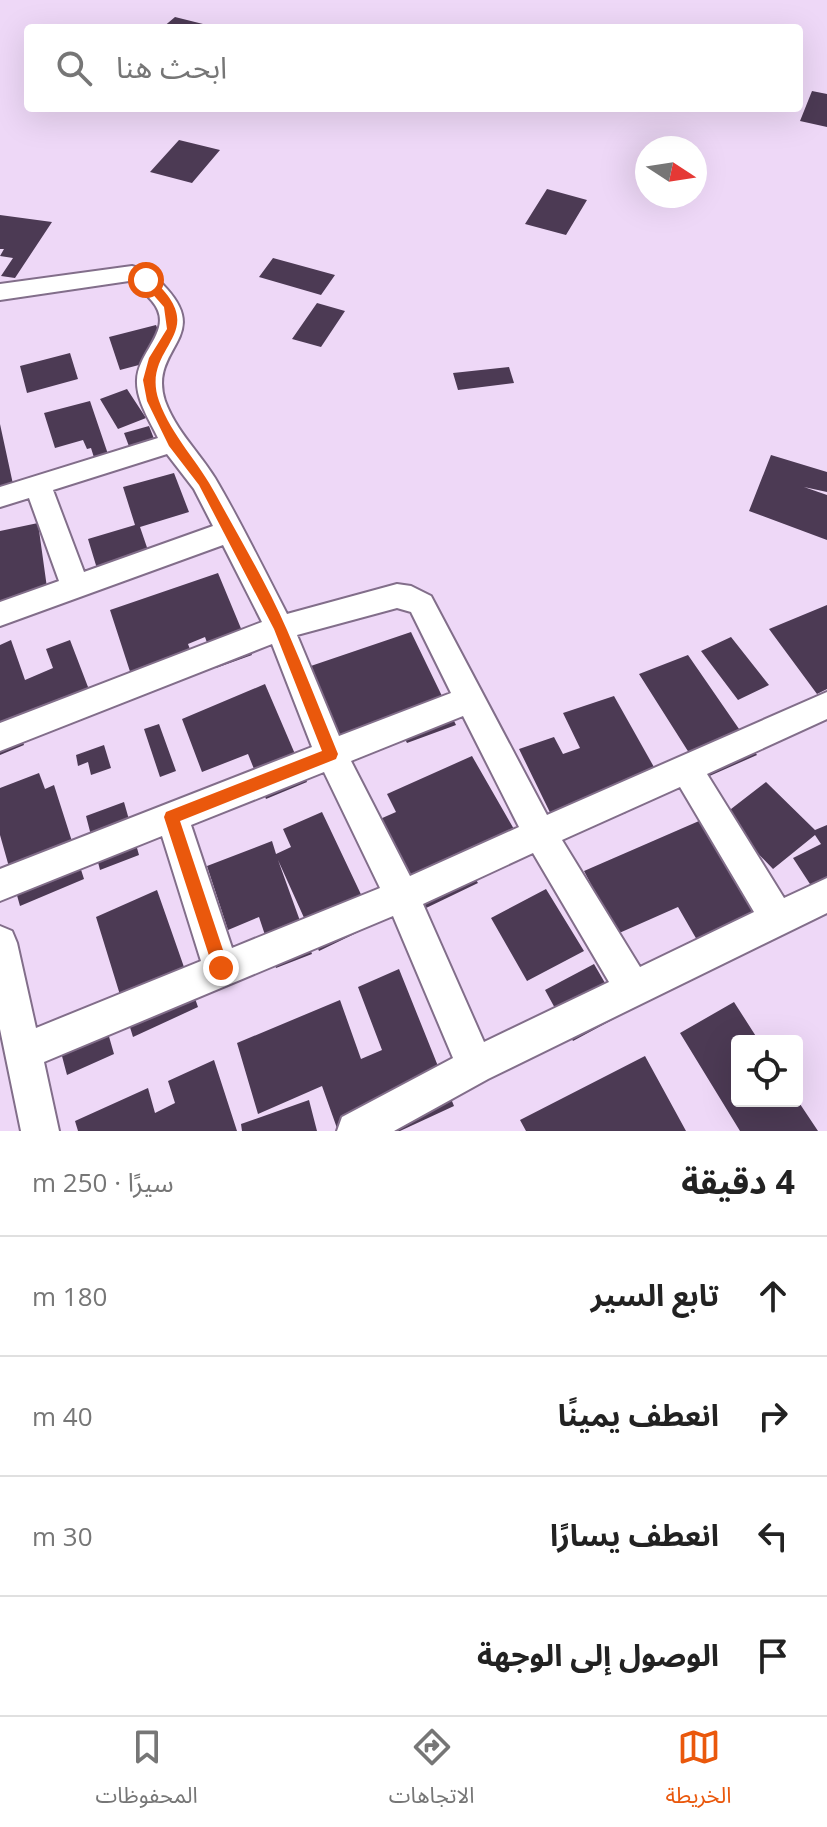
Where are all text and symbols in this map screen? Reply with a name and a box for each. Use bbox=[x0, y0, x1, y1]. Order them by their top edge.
search box bbox=[24, 24, 803, 112]
icon: search bbox=[52, 46, 96, 90]
text: ابحث هنا bbox=[116, 46, 227, 87]
north arrow bbox=[635, 136, 707, 208]
route start bbox=[128, 262, 164, 298]
route end bbox=[203, 950, 239, 986]
map controls bbox=[731, 1035, 803, 1107]
button: locate bbox=[731, 1035, 803, 1107]
text: 4 دقيقة bbox=[681, 1158, 795, 1204]
text: سيرًا · 250 m bbox=[32, 1164, 174, 1200]
text: تابع السير bbox=[591, 1274, 719, 1315]
icon: ahead bbox=[751, 1274, 795, 1318]
text: 180 m bbox=[32, 1278, 107, 1314]
text: انعطف يمينًا bbox=[558, 1394, 719, 1435]
icon: right bbox=[751, 1394, 795, 1438]
text: 40 m bbox=[32, 1398, 93, 1434]
text: انعطف يسارًا bbox=[550, 1514, 719, 1555]
icon: left bbox=[751, 1514, 795, 1558]
text: 30 m bbox=[32, 1518, 93, 1554]
text: الوصول إلى الوجهة bbox=[477, 1634, 719, 1675]
icon: arrive bbox=[751, 1634, 795, 1678]
tab: المحفوظات bbox=[96, 1725, 198, 1819]
tab: الاتجاهات bbox=[389, 1725, 475, 1819]
tab: الخريطة bbox=[666, 1725, 732, 1819]

